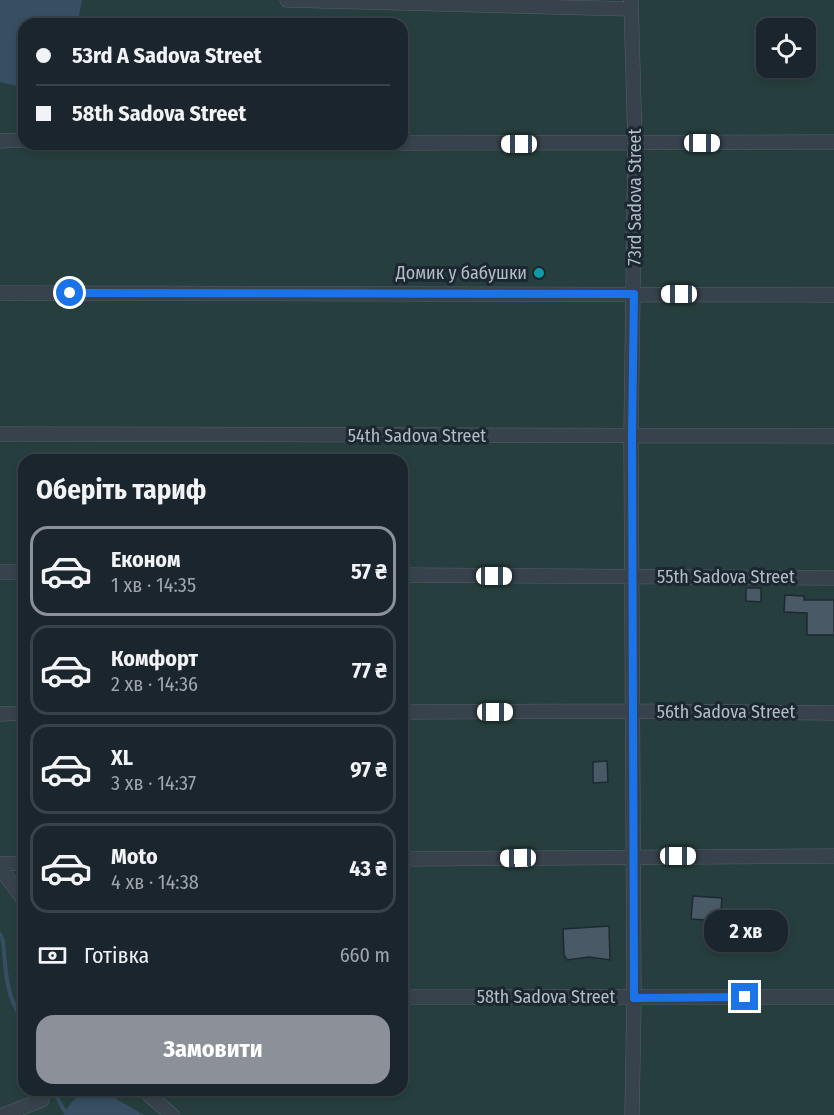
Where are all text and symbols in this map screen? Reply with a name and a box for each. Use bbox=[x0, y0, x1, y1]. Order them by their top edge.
map controls bbox=[756, 18, 816, 78]
button: locate bbox=[756, 18, 816, 78]
text: 53rd A Sadova Street bbox=[72, 42, 262, 69]
text: 58th Sadova Street bbox=[72, 100, 246, 127]
street label: 73rd Sadova Street bbox=[624, 128, 646, 265]
car bbox=[684, 134, 720, 152]
car bbox=[501, 135, 537, 153]
place label: Домик у бабушки bbox=[395, 262, 527, 284]
marker: Домик у бабушки bbox=[532, 266, 546, 280]
route start bbox=[56, 279, 83, 306]
car bbox=[661, 285, 697, 303]
street label: 54th Sadova Street bbox=[348, 425, 486, 447]
text: Оберіть тариф bbox=[36, 474, 206, 506]
icon: car bbox=[39, 544, 93, 598]
text: Економ bbox=[111, 546, 181, 573]
text: 57 ₴ bbox=[351, 558, 387, 585]
street label: 55th Sadova Street bbox=[657, 566, 795, 588]
car bbox=[476, 567, 512, 585]
text: 1 хв · 14:35 bbox=[111, 573, 196, 597]
icon: car bbox=[39, 643, 93, 697]
text: Комфорт bbox=[111, 645, 198, 672]
text: 77 ₴ bbox=[352, 657, 387, 684]
text: 2 хв · 14:36 bbox=[111, 672, 198, 696]
street label: 56th Sadova Street bbox=[657, 701, 795, 723]
car bbox=[477, 703, 513, 721]
icon: car bbox=[39, 742, 93, 796]
text: XL bbox=[111, 744, 133, 771]
text: 97 ₴ bbox=[350, 756, 387, 783]
text: 3 хв · 14:37 bbox=[111, 771, 196, 795]
icon: car bbox=[39, 841, 93, 895]
text: Moto bbox=[111, 843, 158, 870]
car bbox=[660, 847, 696, 865]
car bbox=[500, 849, 536, 867]
text: 43 ₴ bbox=[349, 855, 387, 882]
text: 4 хв · 14:38 bbox=[111, 870, 199, 894]
callout: 2 хв bbox=[703, 910, 787, 952]
text: 2 хв bbox=[730, 919, 762, 943]
icon: cash bbox=[36, 939, 69, 972]
text: Готівка bbox=[84, 942, 149, 969]
text: 660 m bbox=[340, 943, 390, 967]
route end bbox=[731, 983, 758, 1010]
street label: 58th Sadova Street bbox=[477, 986, 615, 1008]
button: Замовити bbox=[36, 1015, 390, 1084]

